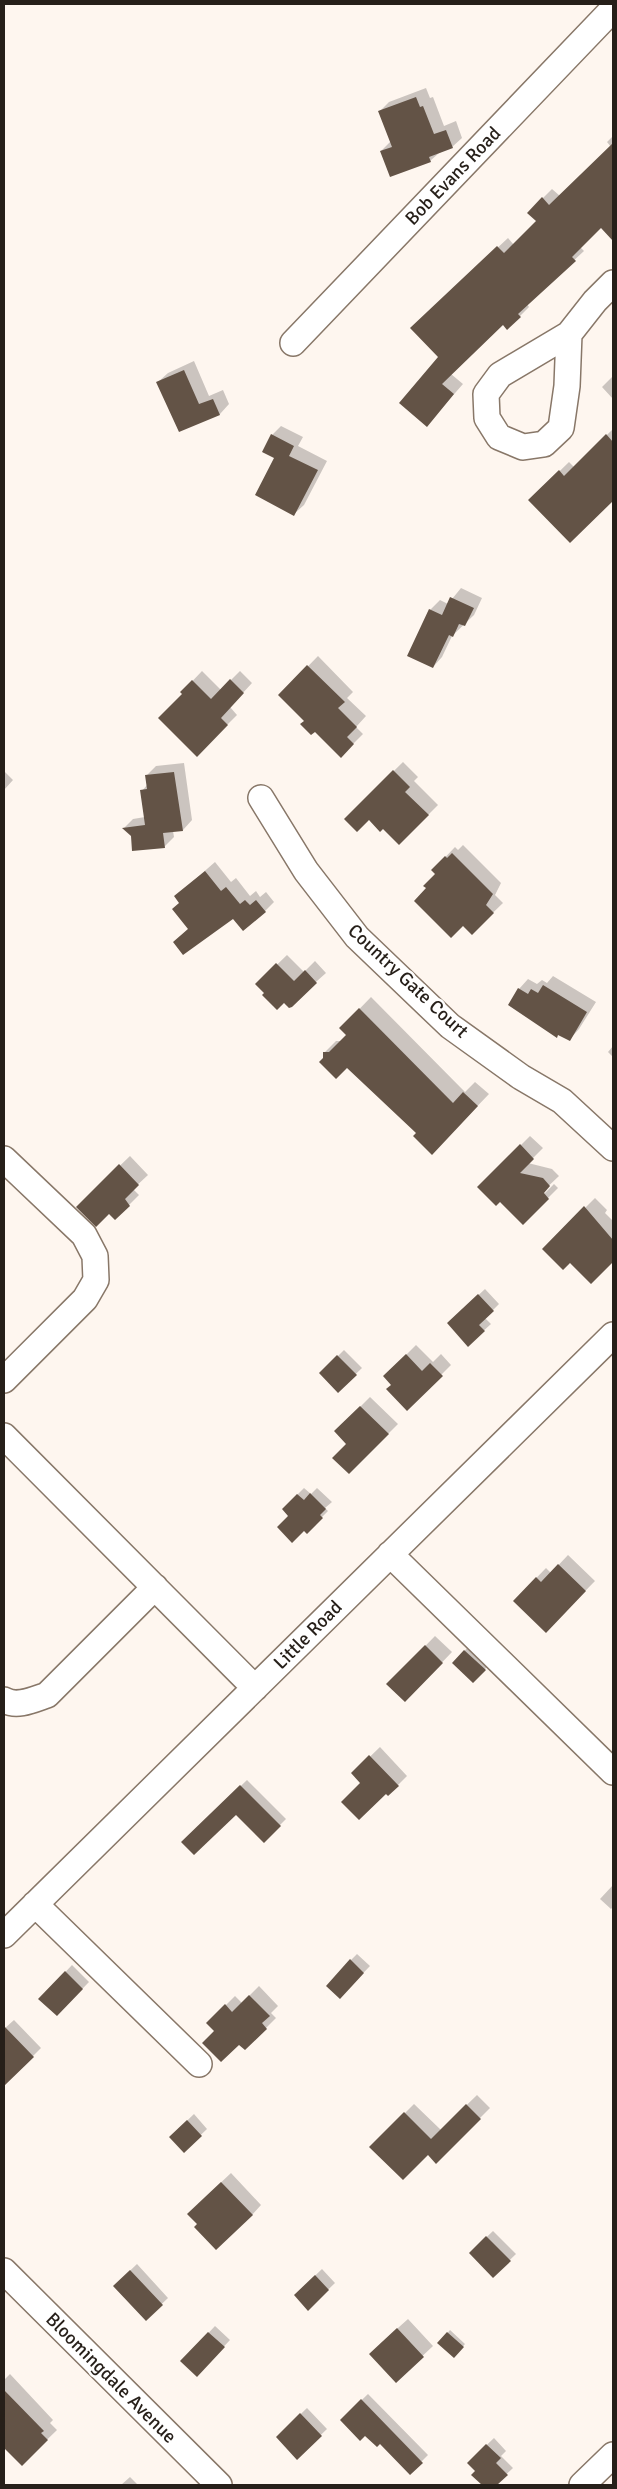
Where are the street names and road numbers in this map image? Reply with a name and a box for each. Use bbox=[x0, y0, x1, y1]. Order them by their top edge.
street label: Bob Evans Road bbox=[400, 122, 506, 230]
street label: Country Gate Court bbox=[343, 919, 474, 1043]
street label: Little Road bbox=[269, 1596, 347, 1674]
street label: Bloomingdale Avenue bbox=[40, 2307, 182, 2449]

